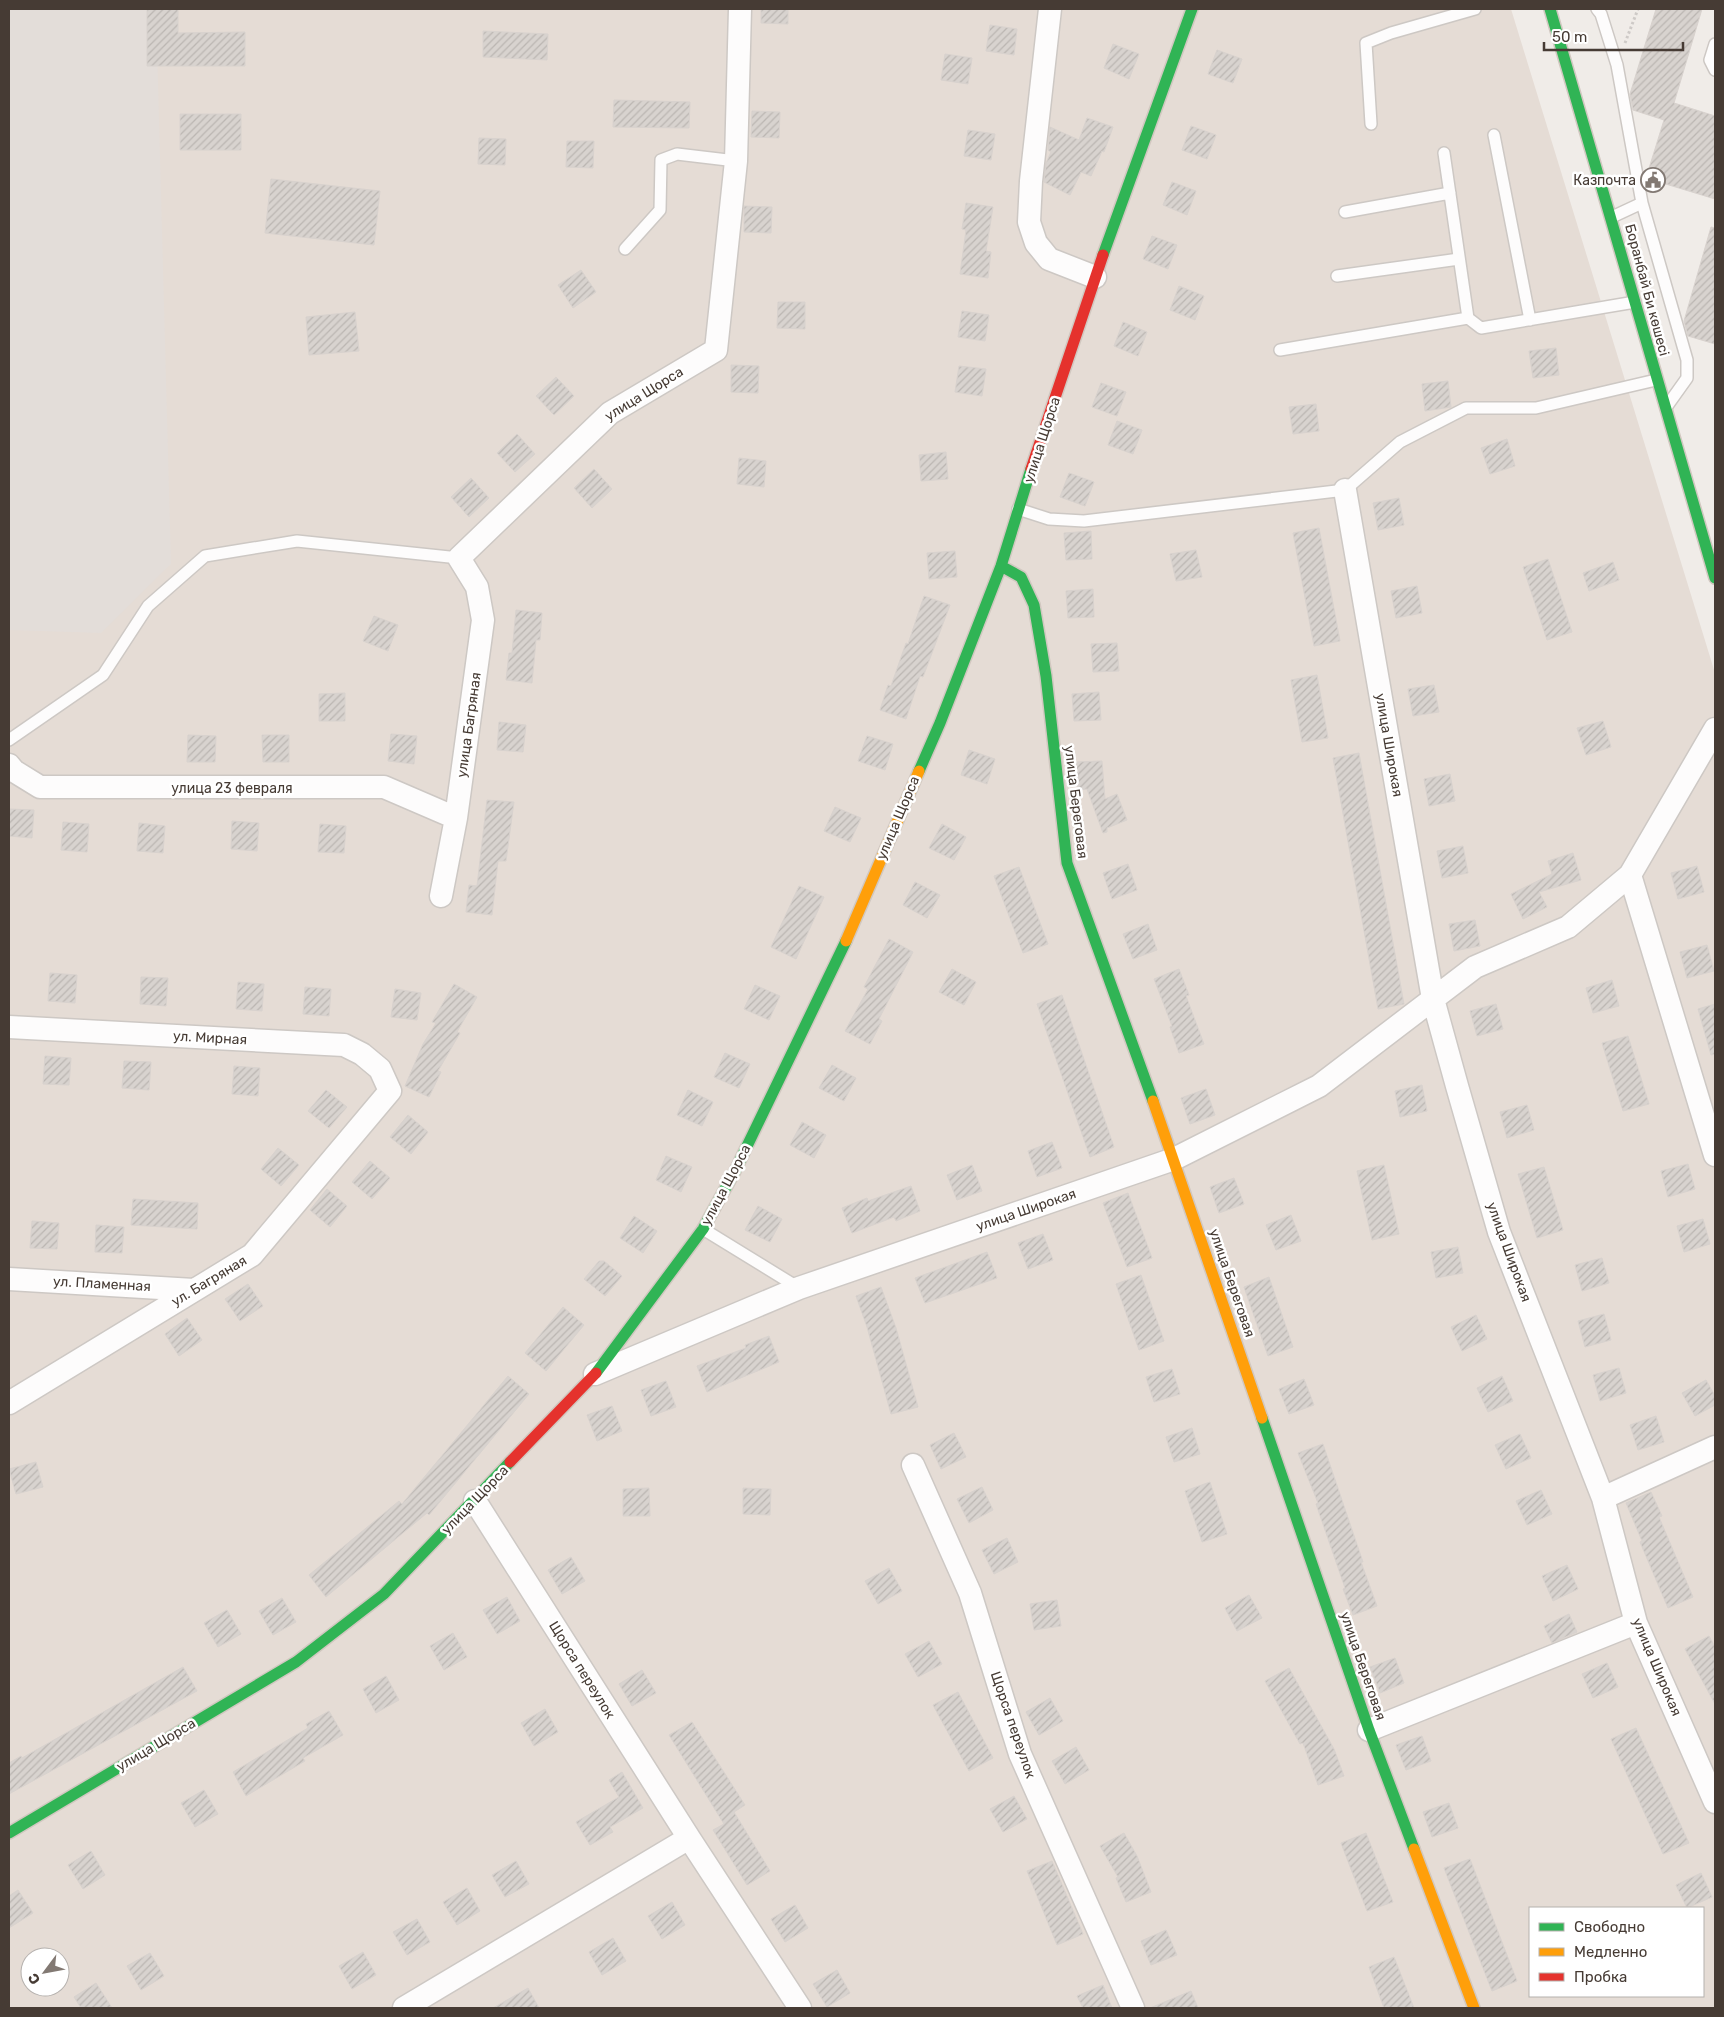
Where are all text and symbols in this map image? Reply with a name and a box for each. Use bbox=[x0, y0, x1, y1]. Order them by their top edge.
scale bar bbox=[1544, 20, 1683, 52]
text: 50 m bbox=[1552, 28, 1587, 46]
public building icon: Казпочта bbox=[1640, 167, 1666, 193]
place label: Казпочта bbox=[1573, 172, 1636, 189]
street label: Боранбай Би көшесі bbox=[1621, 222, 1673, 358]
street label: улица Щорса bbox=[602, 363, 686, 425]
street label: улица Щорса bbox=[1020, 395, 1064, 485]
street label: улица Багряная bbox=[453, 671, 485, 779]
street label: улица Широкая bbox=[1372, 692, 1406, 798]
street label: улица Береговая bbox=[1061, 744, 1091, 860]
street label: улица Щорса bbox=[873, 774, 923, 862]
street label: улица 23 февраля bbox=[171, 780, 293, 797]
street label: ул. Мирная bbox=[173, 1028, 247, 1048]
street label: улица Щорса bbox=[698, 1142, 754, 1228]
street label: улица Широкая bbox=[974, 1185, 1078, 1235]
street label: улица Широкая bbox=[1483, 1200, 1535, 1304]
street label: улица Береговая bbox=[1205, 1226, 1259, 1340]
street label: ул. Багряная bbox=[168, 1252, 250, 1310]
street label: ул. Пламенная bbox=[53, 1273, 151, 1295]
street label: улица Щорса bbox=[438, 1462, 512, 1538]
street label: улица Береговая bbox=[1336, 1609, 1390, 1723]
street label: улица Широкая bbox=[1629, 1615, 1685, 1719]
street label: Щорса переулок bbox=[545, 1618, 619, 1722]
street label: Щорса переулок bbox=[987, 1669, 1039, 1781]
street label: улица Щорса bbox=[113, 1715, 199, 1775]
legend bbox=[1529, 1907, 1704, 1997]
text: Свободно bbox=[1574, 1918, 1645, 1936]
text: Медленно bbox=[1574, 1943, 1647, 1961]
north arrow bbox=[20, 1947, 70, 1997]
text: Пробка bbox=[1574, 1968, 1627, 1986]
text: С bbox=[24, 1970, 44, 1987]

